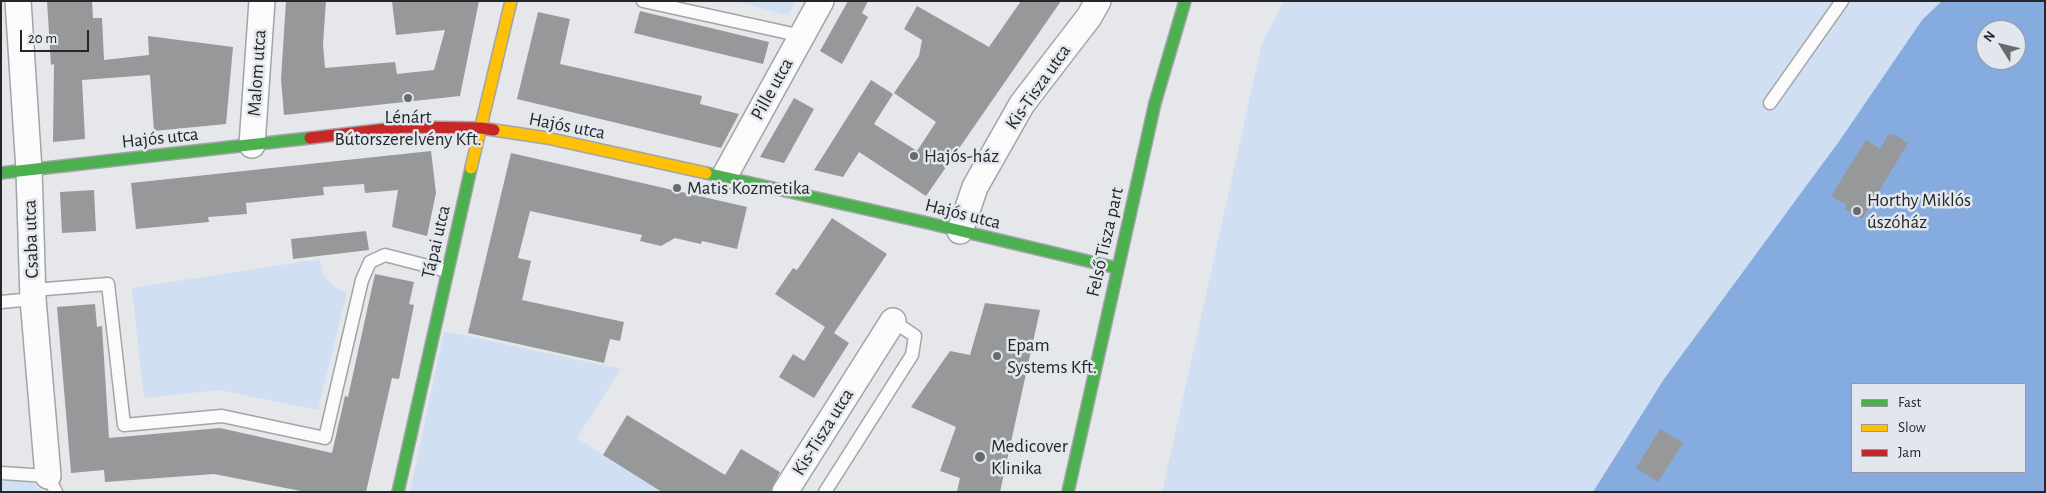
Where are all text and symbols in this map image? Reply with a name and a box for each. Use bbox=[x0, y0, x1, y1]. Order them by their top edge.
scale bar bbox=[22, 20, 91, 52]
north arrow bbox=[1976, 20, 2026, 70]
street label: Malom utca bbox=[243, 29, 271, 117]
text: N bbox=[1981, 29, 1998, 45]
text: 20 m bbox=[28, 31, 57, 46]
street label: Kis-Tisza utca bbox=[1000, 40, 1076, 134]
street label: Pille utca bbox=[746, 54, 798, 124]
marker: Lénárt Bútorszerelvény Kft. bbox=[402, 92, 414, 104]
place label: Lénárt Bútorszerelvény Kft. bbox=[334, 106, 482, 150]
street label: Hajós utca bbox=[527, 107, 607, 145]
street label: Hajós utca bbox=[120, 123, 200, 153]
place label: Hajós-ház bbox=[924, 145, 999, 167]
marker: Hajós-ház bbox=[908, 150, 920, 162]
place label: Matis Kozmetika bbox=[687, 177, 810, 199]
marker: Matis Kozmetika bbox=[671, 182, 683, 194]
street label: Felső Tisza part bbox=[1081, 185, 1129, 299]
place label: Horthy Miklós úszóház bbox=[1867, 189, 1971, 233]
street label: Hajós utca bbox=[923, 194, 1003, 234]
street label: Csaba utca bbox=[18, 199, 44, 279]
street label: Tápai utca bbox=[417, 203, 455, 281]
marker: Horthy Miklós úszóház bbox=[1851, 205, 1863, 217]
place label: Epam Systems Kft. bbox=[1007, 334, 1097, 378]
marker: Epam Systems Kft. bbox=[991, 350, 1003, 362]
legend bbox=[1851, 383, 2026, 473]
street label: Kis-Tisza utca bbox=[787, 384, 859, 480]
text: Fast bbox=[1898, 395, 1921, 410]
text: Slow bbox=[1898, 420, 1926, 435]
place label: Medicover Klinika bbox=[991, 435, 1068, 479]
text: Jam bbox=[1898, 445, 1921, 460]
marker: Medicover Klinika bbox=[973, 450, 987, 464]

